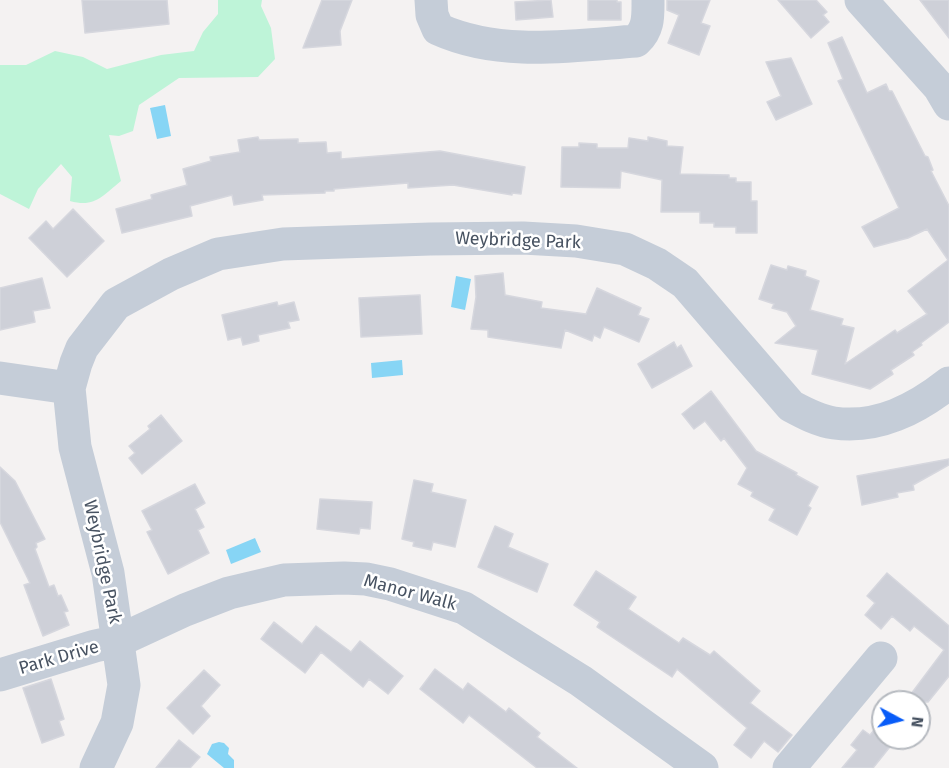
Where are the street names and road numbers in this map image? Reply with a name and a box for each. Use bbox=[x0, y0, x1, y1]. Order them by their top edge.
street label: Weybridge Park bbox=[455, 228, 581, 254]
street label: Weybridge Park bbox=[78, 498, 126, 626]
street label: Manor Walk bbox=[361, 570, 459, 616]
street label: Park Drive bbox=[16, 636, 102, 680]

